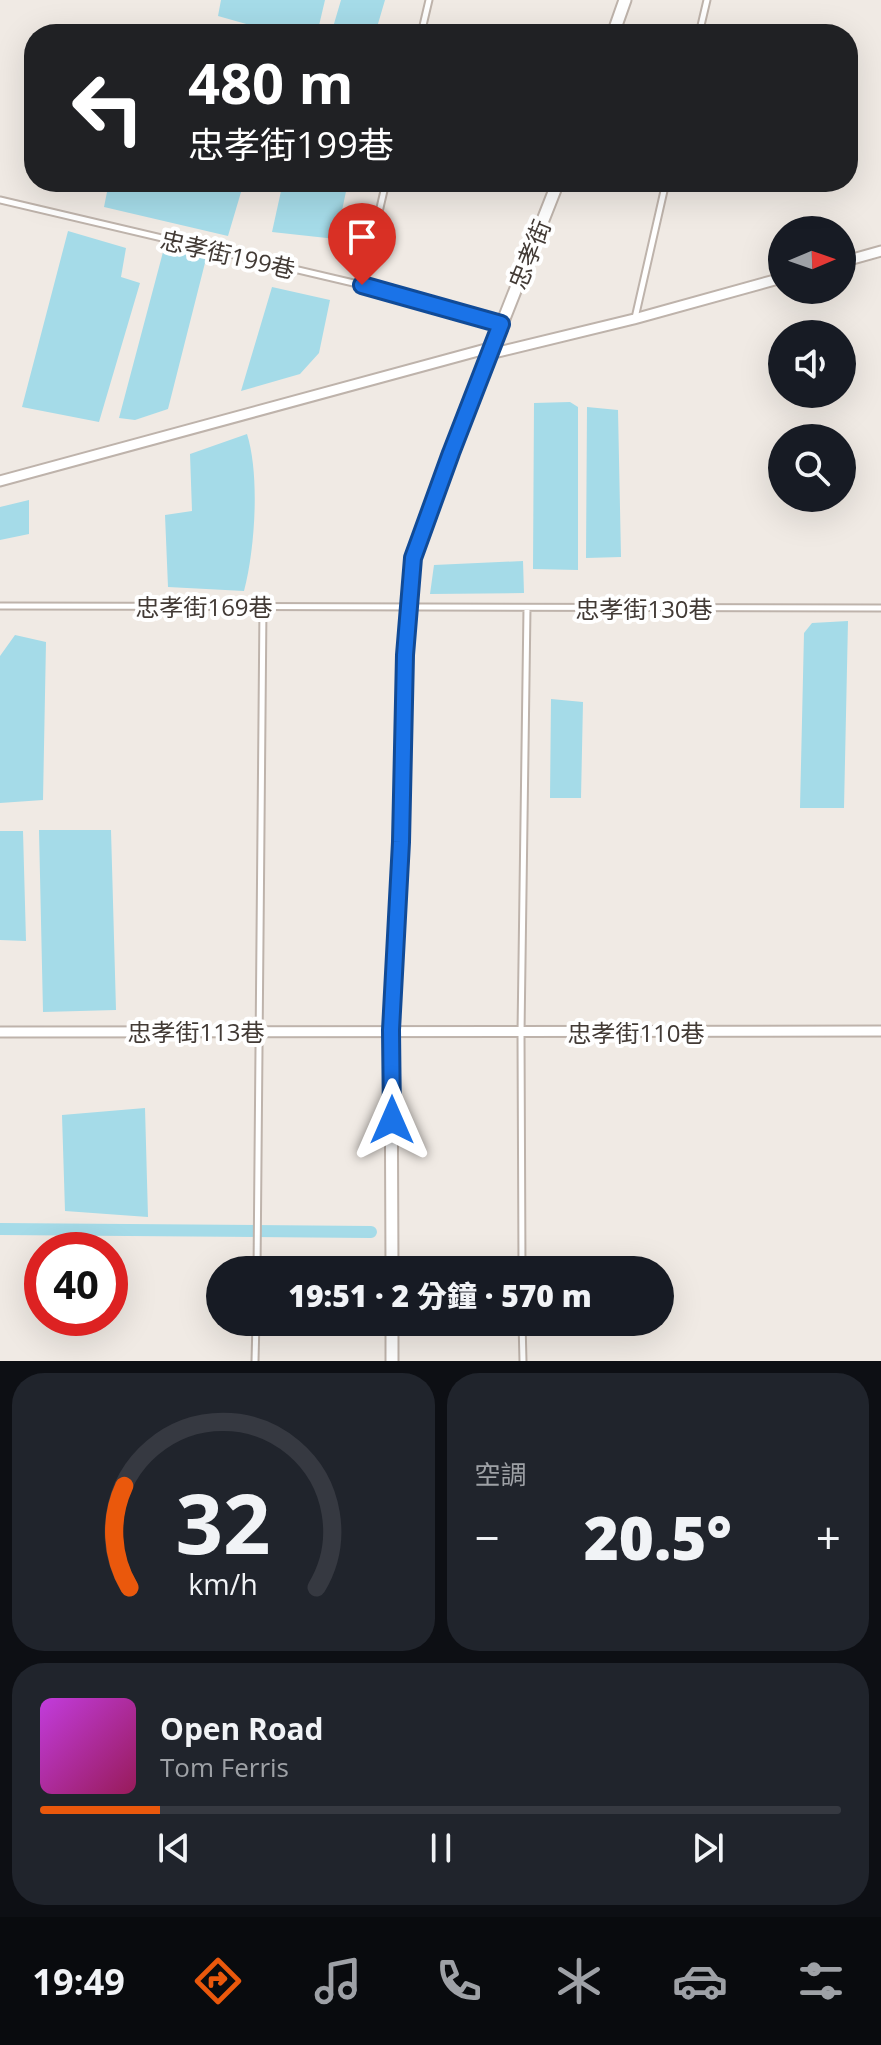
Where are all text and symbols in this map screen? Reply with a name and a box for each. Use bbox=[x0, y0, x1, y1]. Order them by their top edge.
text: 480 m bbox=[188, 44, 354, 120]
icon: left bbox=[56, 56, 160, 160]
text: 忠孝街199巷 bbox=[188, 120, 394, 169]
pin bbox=[328, 203, 396, 285]
street label: 忠孝街 bbox=[500, 214, 558, 294]
icon: arrive bbox=[340, 215, 384, 259]
north arrow bbox=[768, 216, 856, 304]
map controls bbox=[768, 216, 856, 512]
street label: 忠孝街199巷 bbox=[157, 222, 299, 286]
button: sound bbox=[768, 320, 856, 408]
button: search bbox=[768, 424, 856, 512]
street label: 忠孝街169巷 bbox=[135, 590, 273, 623]
street label: 忠孝街130巷 bbox=[575, 592, 713, 625]
street label: 忠孝街113巷 bbox=[127, 1015, 265, 1048]
street label: 忠孝街110巷 bbox=[567, 1016, 705, 1049]
position arrow bbox=[350, 1078, 434, 1162]
speed limit sign: 40 bbox=[24, 1232, 128, 1336]
text: 19:51 · 2 分鐘 · 570 m bbox=[288, 1275, 592, 1316]
text: 空調 bbox=[475, 1456, 527, 1492]
text: 32 bbox=[176, 1465, 271, 1578]
text: 20.5° bbox=[584, 1496, 732, 1578]
text: − bbox=[475, 1507, 500, 1567]
text: + bbox=[816, 1507, 841, 1567]
text: km/h bbox=[189, 1564, 258, 1603]
text: Open Road bbox=[160, 1708, 324, 1749]
text: Tom Ferris bbox=[160, 1749, 289, 1785]
icon: previous bbox=[152, 1826, 196, 1870]
icon: pause bbox=[419, 1826, 463, 1870]
icon: next bbox=[686, 1826, 730, 1870]
icon: directions bbox=[190, 1953, 246, 2009]
icon: music bbox=[310, 1953, 366, 2009]
icon: phone bbox=[431, 1953, 487, 2009]
icon: climate bbox=[551, 1953, 607, 2009]
icon: car bbox=[672, 1953, 728, 2009]
icon: filters bbox=[793, 1953, 849, 2009]
text: 19:49 bbox=[32, 1957, 125, 2006]

